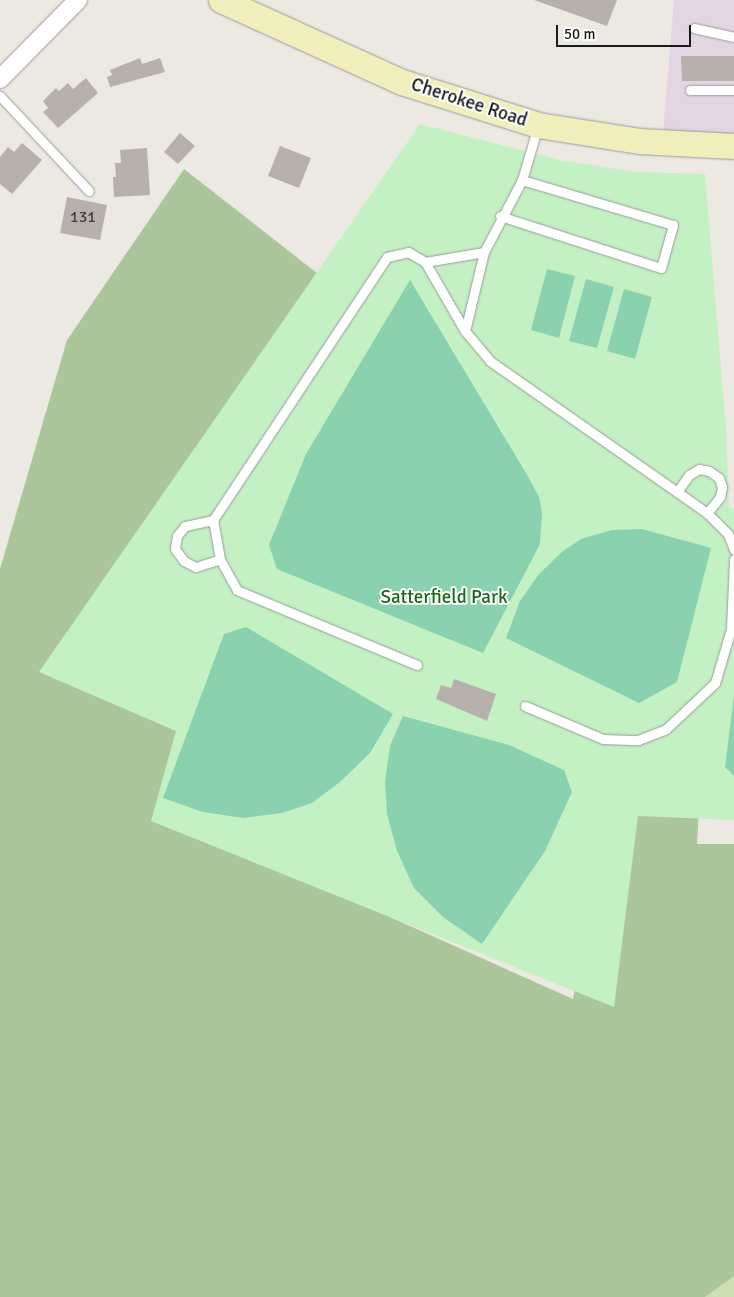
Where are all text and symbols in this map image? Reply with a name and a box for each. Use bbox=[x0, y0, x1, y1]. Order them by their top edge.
scale bar bbox=[559, 15, 694, 47]
text: 50 m bbox=[564, 25, 595, 43]
street label: Cherokee Road bbox=[408, 73, 530, 133]
house number: 131 bbox=[70, 207, 96, 227]
park label: Satterfield Park bbox=[381, 587, 507, 609]

